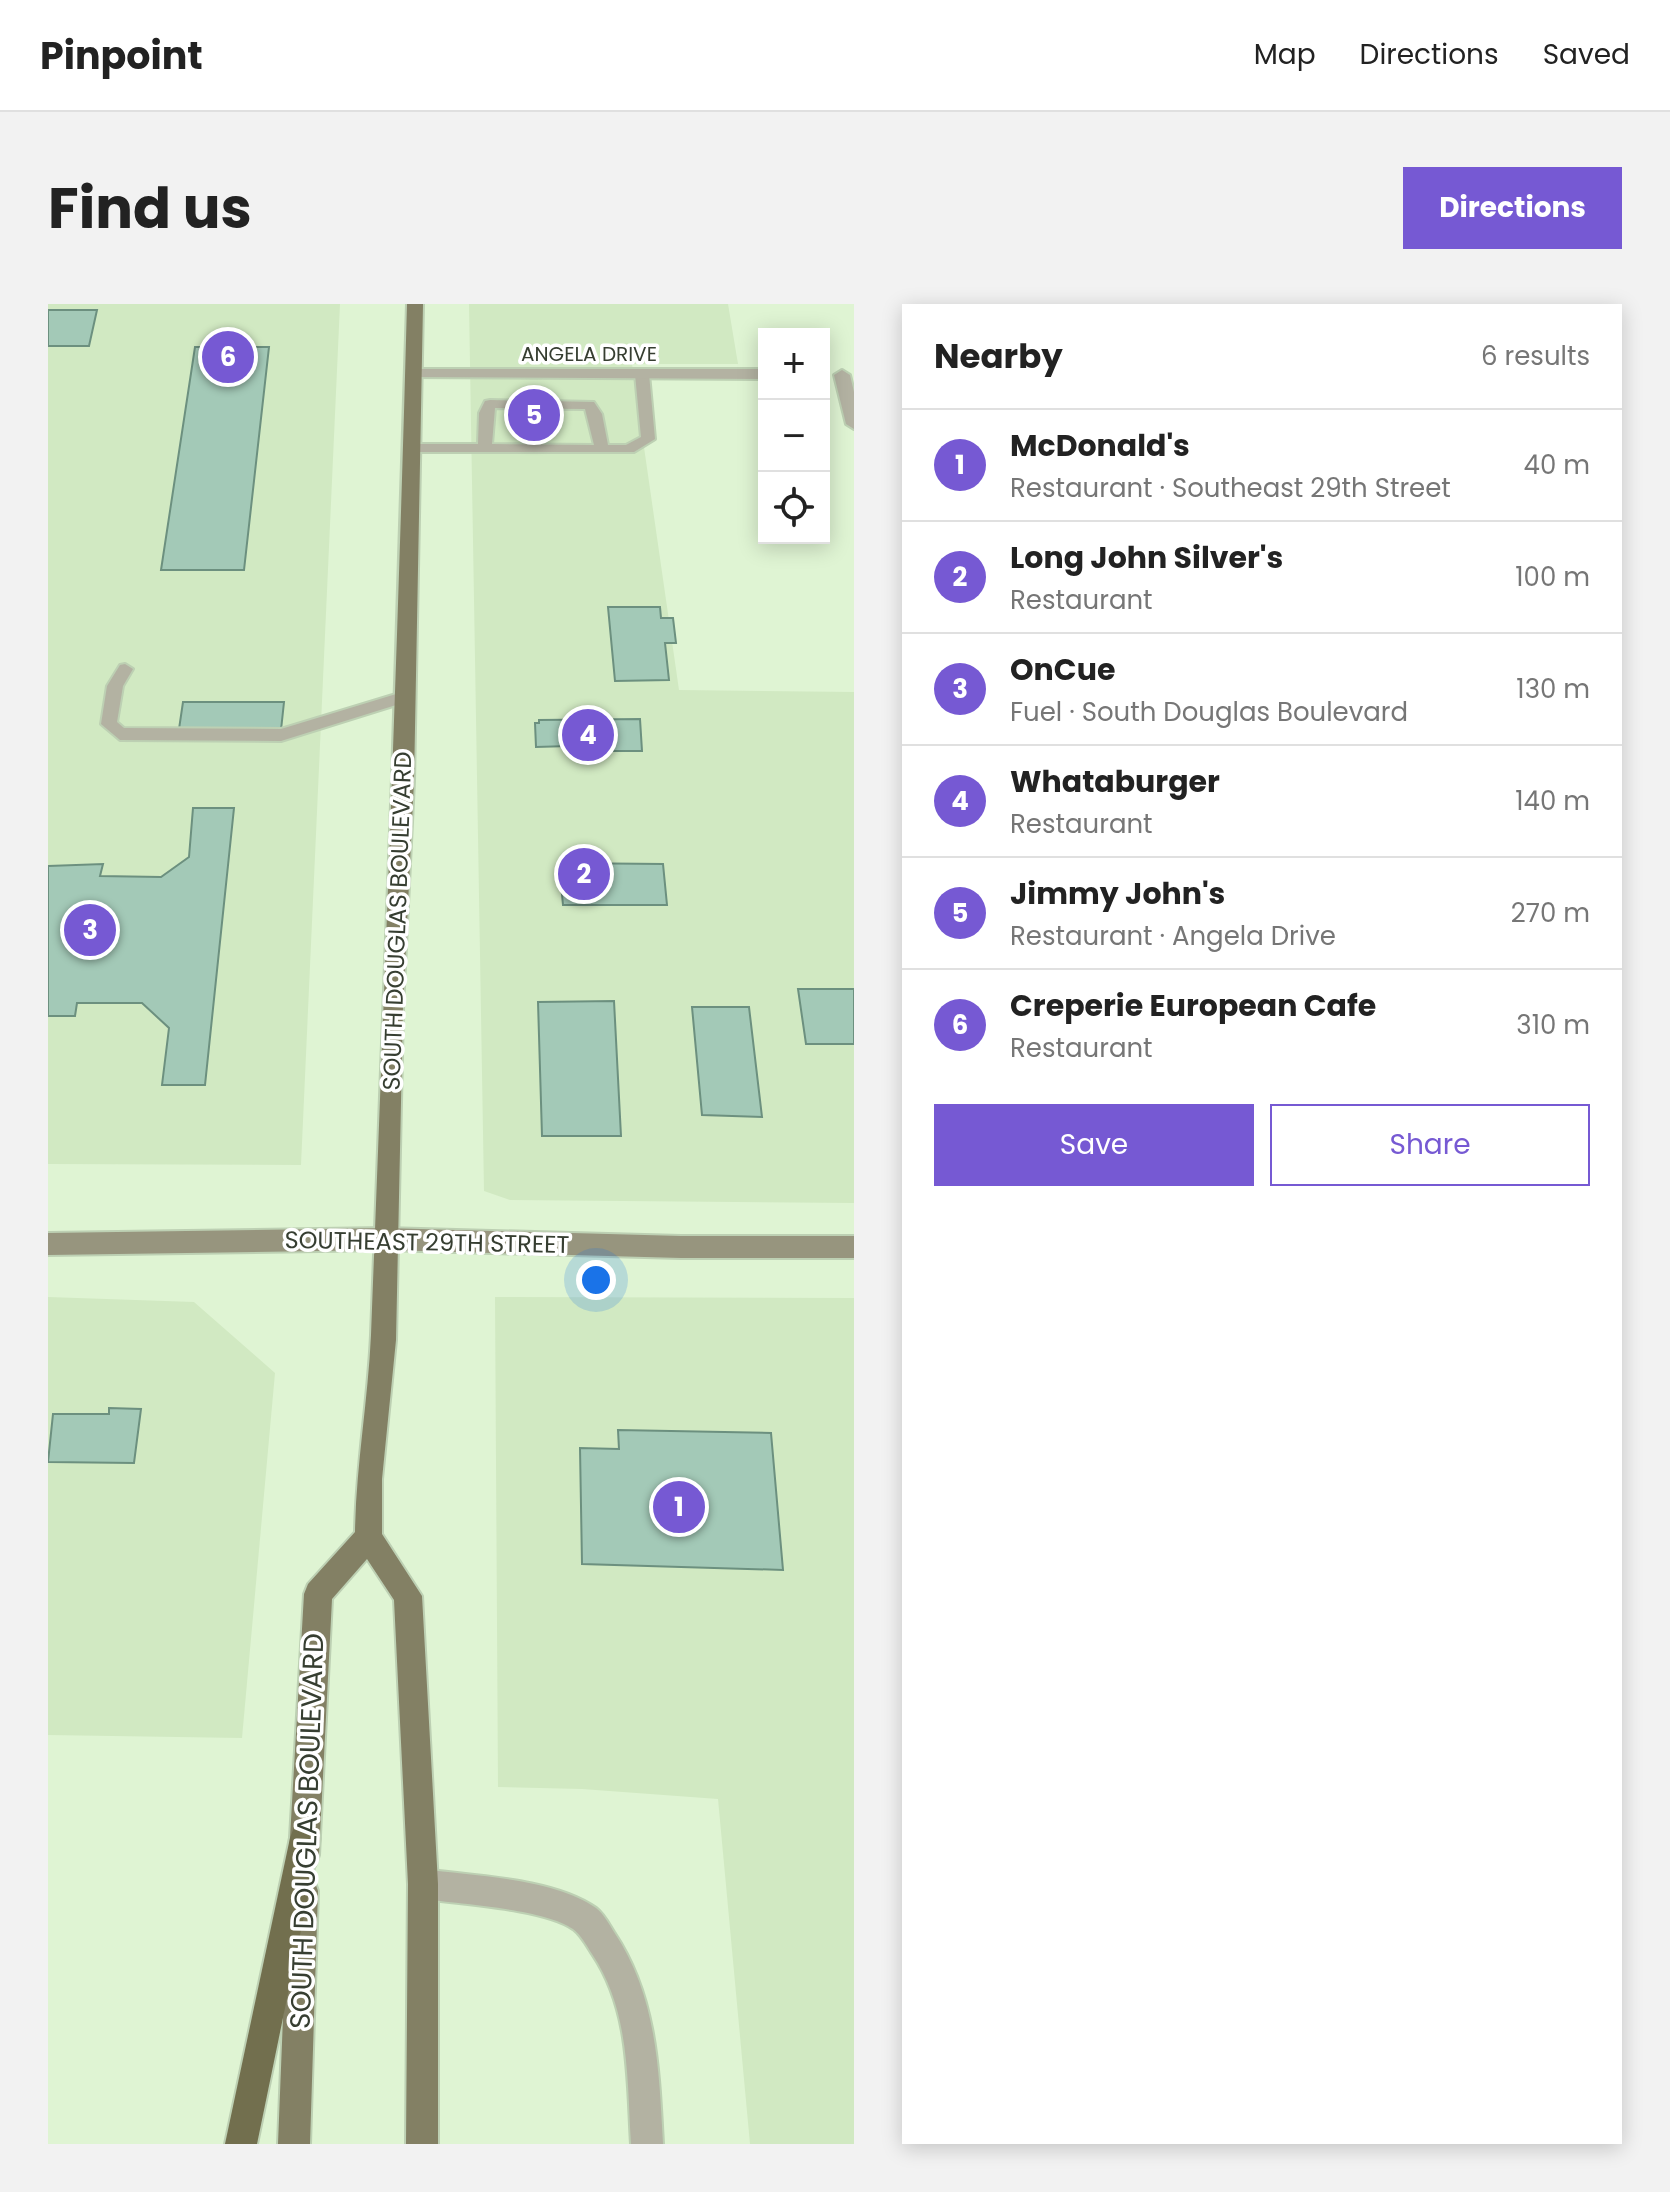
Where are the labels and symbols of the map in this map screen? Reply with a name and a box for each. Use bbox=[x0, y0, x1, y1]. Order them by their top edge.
pin: 6 bbox=[202, 327, 254, 387]
street label: ANGELA DRIVE bbox=[521, 340, 657, 368]
pin: 5 bbox=[508, 385, 560, 445]
pin: 4 bbox=[562, 705, 614, 765]
street label: SOUTH DOUGLAS BOULEVARD bbox=[375, 751, 419, 1091]
pin: 2 bbox=[558, 844, 610, 904]
pin: 3 bbox=[64, 900, 116, 960]
street label: SOUTHEAST 29TH STREET bbox=[284, 1223, 570, 1261]
your location bbox=[576, 1260, 616, 1300]
pin: 1 bbox=[653, 1477, 705, 1537]
street label: SOUTH DOUGLAS BOULEVARD bbox=[281, 1633, 333, 2029]

